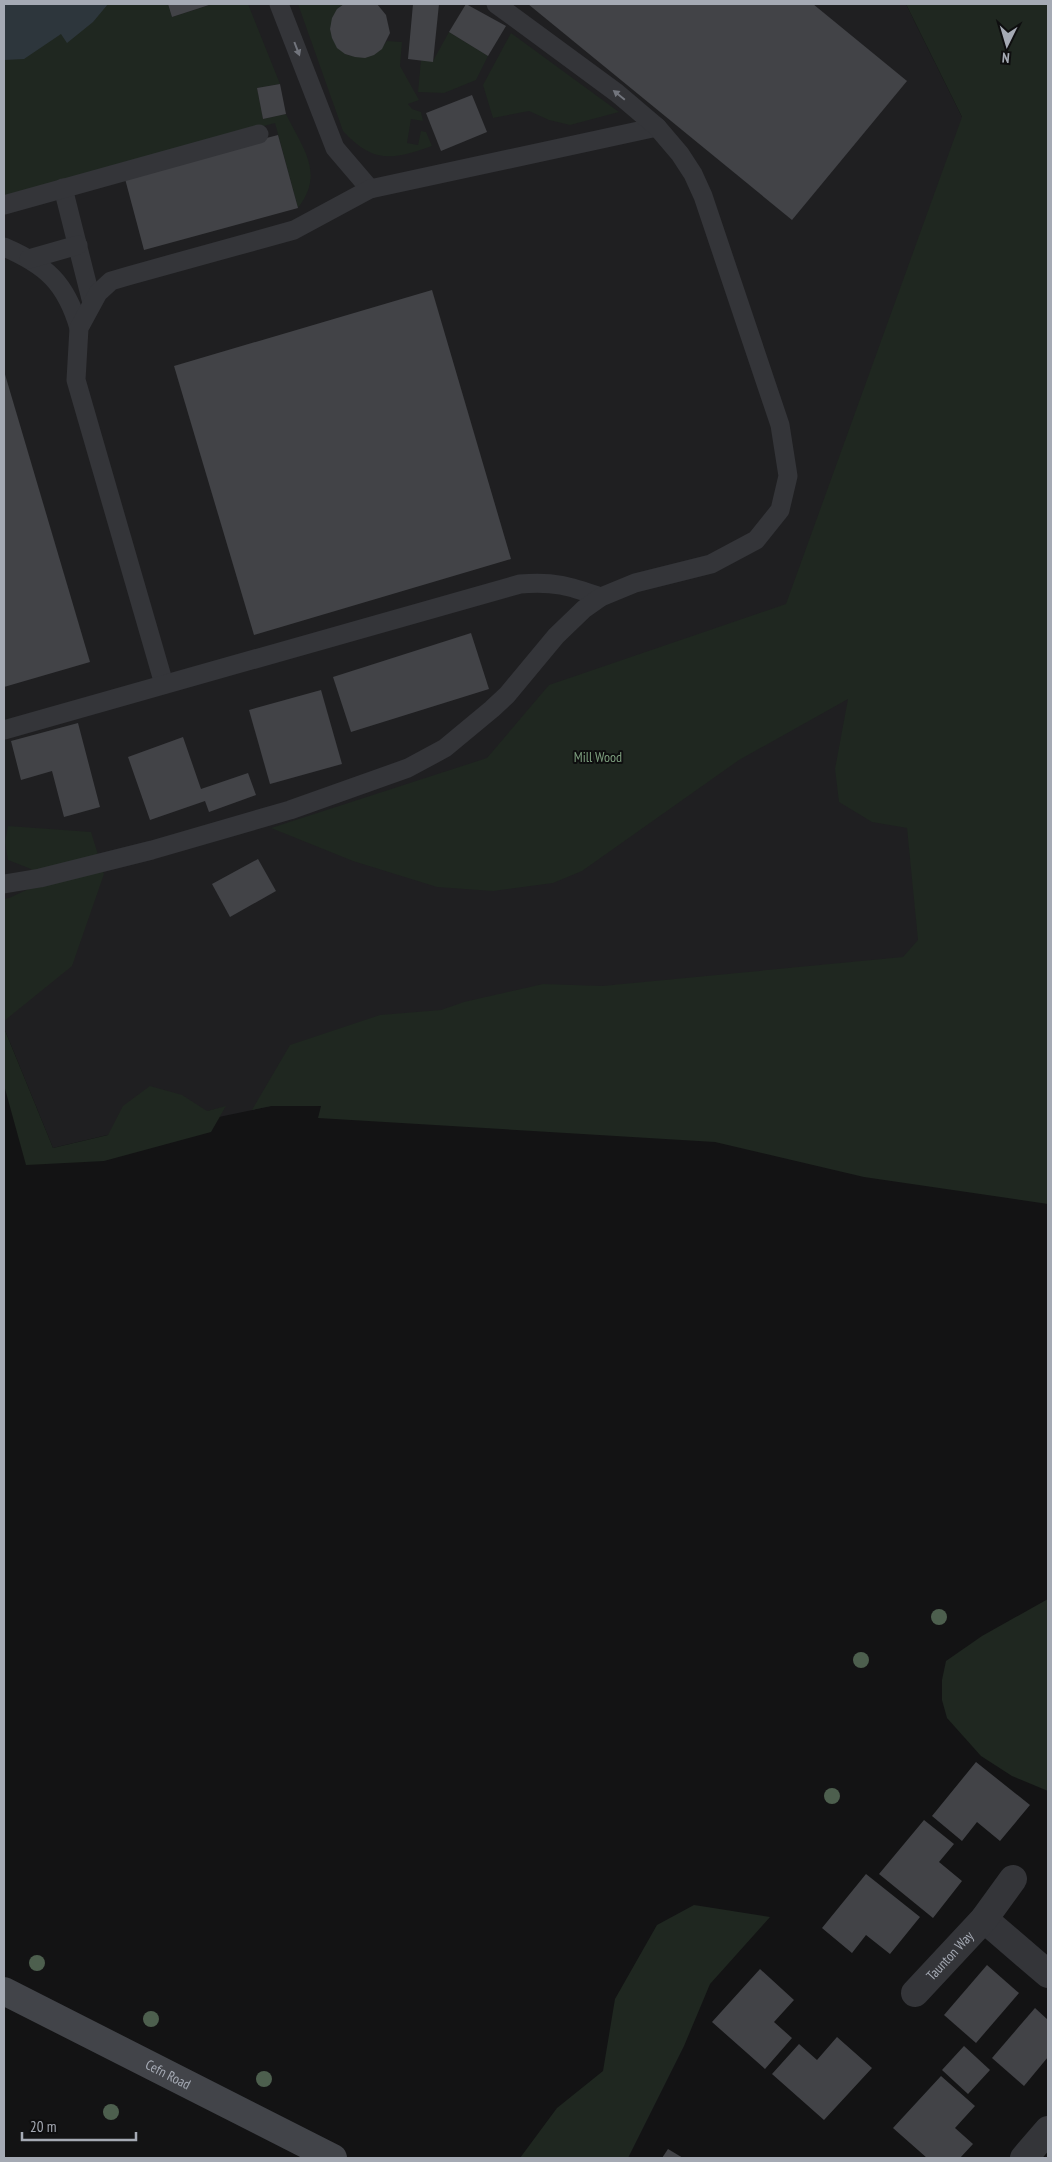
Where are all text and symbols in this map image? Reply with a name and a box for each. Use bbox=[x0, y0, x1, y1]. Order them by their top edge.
north arrow bbox=[982, 20, 1032, 70]
one-way arrow bbox=[293, 42, 301, 56]
text: N bbox=[1001, 49, 1010, 67]
one-way arrow bbox=[613, 90, 626, 101]
park label: Mill Wood bbox=[574, 748, 622, 766]
street label: Taunton Way bbox=[922, 1927, 978, 1984]
street label: Cefn Road bbox=[142, 2055, 194, 2093]
scale bar bbox=[22, 2110, 136, 2142]
text: 20 m bbox=[30, 2117, 56, 2136]

